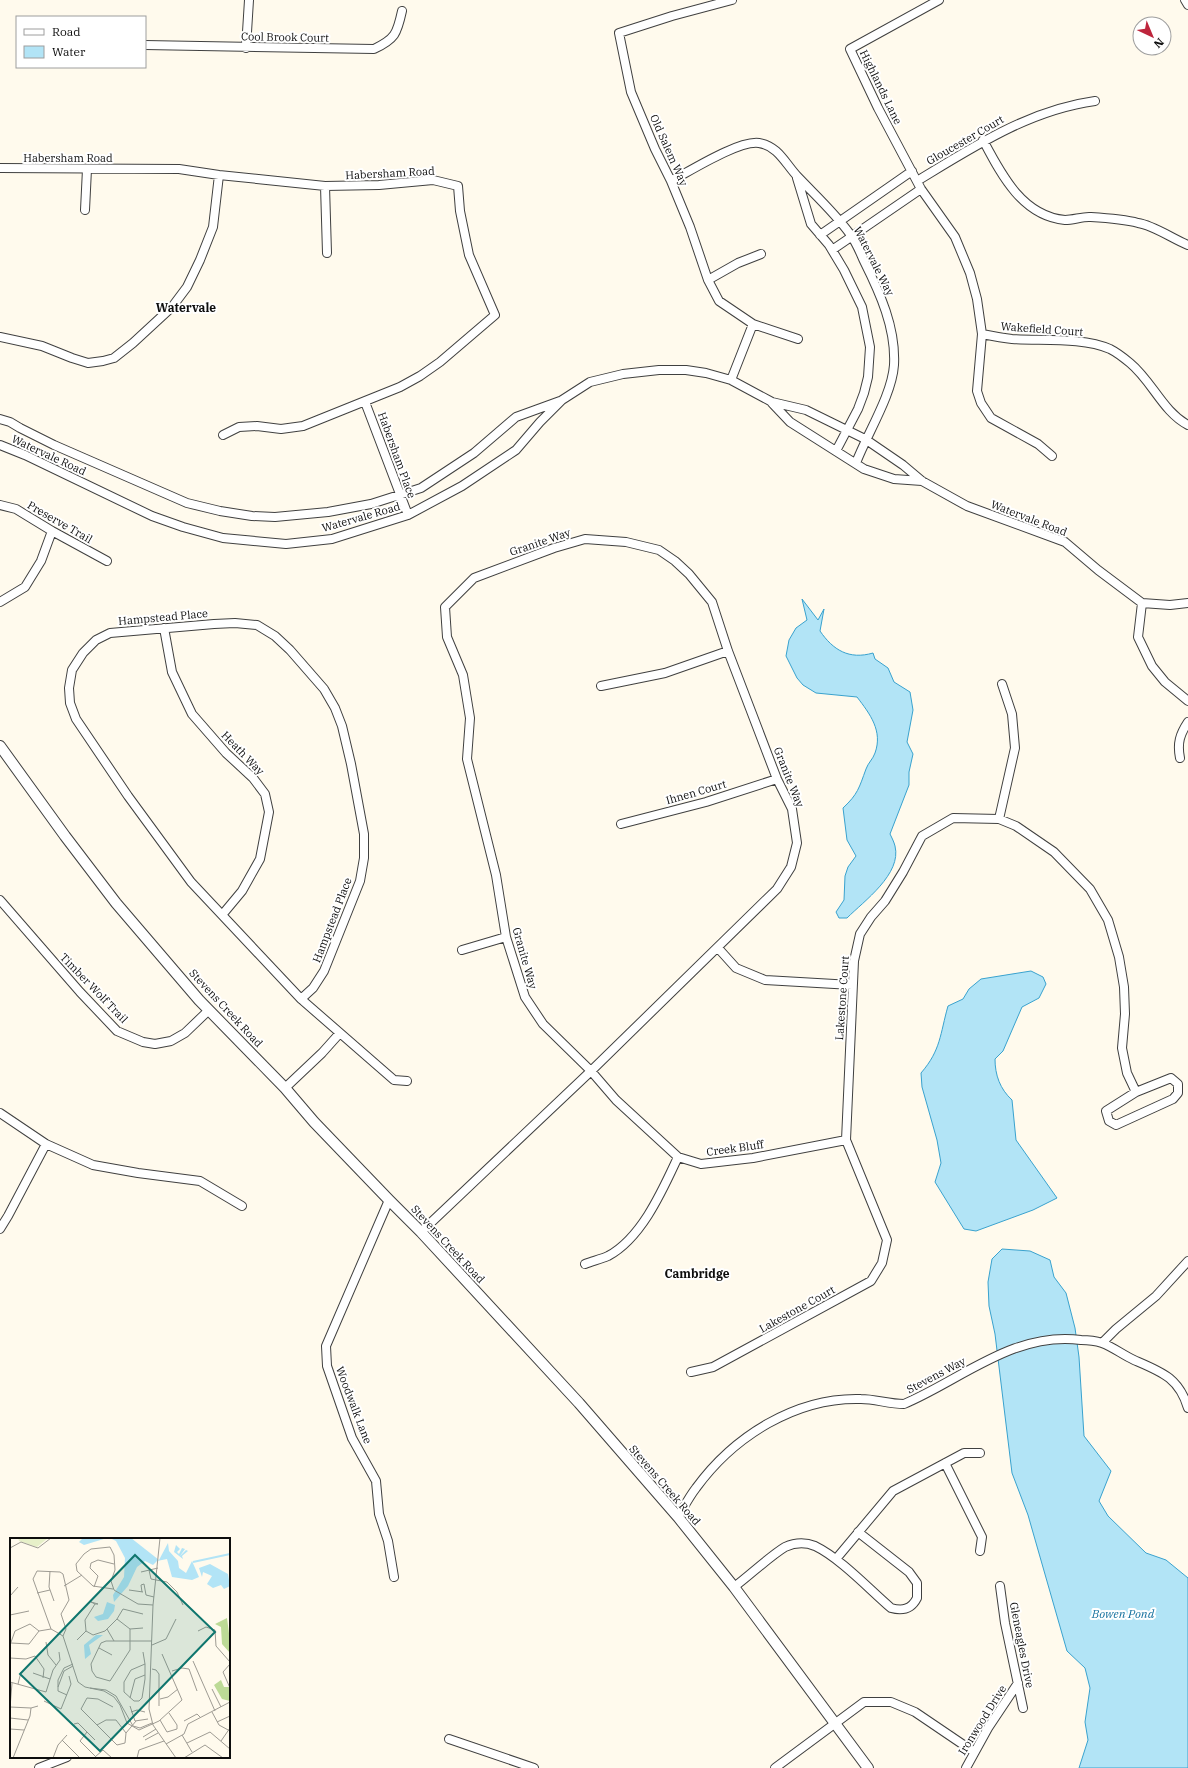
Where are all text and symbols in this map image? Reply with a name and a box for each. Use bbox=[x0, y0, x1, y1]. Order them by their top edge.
legend bbox=[16, 16, 146, 68]
north arrow bbox=[1132, 16, 1172, 56]
text: Road bbox=[52, 24, 81, 39]
street label: Cool Brook Court bbox=[241, 29, 329, 45]
text: N bbox=[1151, 35, 1167, 51]
text: Water bbox=[52, 44, 86, 59]
street label: Highlands Lane bbox=[857, 47, 905, 127]
street label: Old Salem Way bbox=[647, 112, 691, 188]
street label: Gloucester Court bbox=[924, 112, 1006, 168]
street label: Habersham Road bbox=[23, 151, 113, 165]
street label: Habersham Road bbox=[345, 164, 435, 182]
street label: Watervale Way bbox=[850, 224, 898, 298]
district label: Watervale bbox=[156, 300, 216, 315]
street label: Wakefield Court bbox=[1000, 319, 1084, 339]
street label: Habersham Place bbox=[375, 410, 419, 500]
street label: Watervale Road bbox=[10, 432, 89, 479]
street label: Watervale Road bbox=[989, 497, 1069, 539]
street label: Preserve Trail bbox=[25, 498, 95, 546]
street label: Watervale Road bbox=[320, 499, 402, 535]
street label: Granite Way bbox=[508, 525, 572, 559]
street label: Hampstead Place bbox=[118, 606, 209, 628]
street label: Heath Way bbox=[219, 728, 267, 778]
street label: Granite Way bbox=[771, 745, 807, 809]
street label: Ihnen Court bbox=[664, 777, 728, 807]
street label: Hampstead Place bbox=[309, 875, 355, 965]
street label: Granite Way bbox=[510, 926, 540, 991]
street label: Timber Wolf Trail bbox=[57, 950, 131, 1026]
street label: Lakestone Court bbox=[832, 955, 852, 1041]
street label: Stevens Creek Road bbox=[186, 966, 266, 1050]
street label: Creek Bluff bbox=[705, 1137, 766, 1159]
street label: Stevens Creek Road bbox=[408, 1202, 488, 1286]
district label: Cambridge bbox=[665, 1266, 730, 1281]
street label: Lakestone Court bbox=[757, 1282, 837, 1336]
street label: Stevens Way bbox=[904, 1354, 968, 1396]
street label: Woodwalk Lane bbox=[333, 1364, 375, 1446]
street label: Stevens Creek Road bbox=[626, 1442, 704, 1528]
inset map bbox=[10, 1538, 230, 1758]
street label: Gleneagles Drive bbox=[1007, 1601, 1037, 1689]
water label: Bowen Pond bbox=[1091, 1606, 1155, 1621]
street label: Ironwood Drive bbox=[955, 1682, 1009, 1758]

